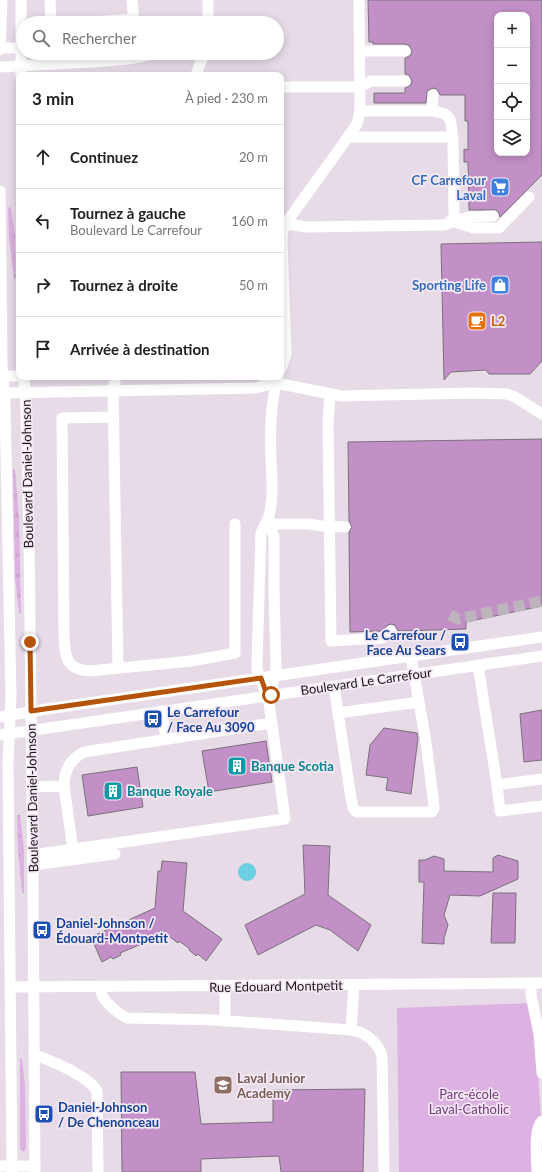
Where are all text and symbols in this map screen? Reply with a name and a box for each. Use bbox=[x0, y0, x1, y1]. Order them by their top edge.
map controls bbox=[494, 12, 530, 156]
button: + bbox=[494, 12, 530, 48]
search box bbox=[16, 16, 284, 60]
icon: search bbox=[30, 27, 52, 49]
text: Rechercher bbox=[62, 29, 136, 47]
button: − bbox=[494, 48, 530, 84]
button: locate bbox=[494, 84, 530, 120]
text: 3 min bbox=[32, 88, 74, 109]
text: À pied · 230 m bbox=[185, 90, 268, 106]
button: layers bbox=[494, 120, 530, 156]
icon: ahead bbox=[32, 146, 54, 168]
text: Continuez bbox=[70, 148, 138, 166]
text: 20 m bbox=[239, 149, 268, 165]
place label: CF Carrefour Laval bbox=[412, 172, 486, 203]
supermarket icon: CF Carrefour Laval bbox=[489, 176, 511, 198]
text: Tournez à gauche bbox=[70, 204, 186, 222]
icon: left bbox=[32, 210, 54, 232]
text: 160 m bbox=[231, 213, 268, 229]
text: Boulevard Le Carrefour bbox=[70, 222, 202, 238]
icon: right bbox=[32, 274, 54, 296]
shop icon: Sporting Life bbox=[489, 274, 511, 296]
text: Tournez à droite bbox=[70, 276, 178, 294]
text: 50 m bbox=[239, 277, 268, 293]
place label: Sporting Life bbox=[412, 277, 486, 293]
cafe icon: L2 bbox=[466, 310, 488, 332]
place label: L2 bbox=[491, 313, 505, 329]
icon: arrive bbox=[32, 338, 54, 360]
text: Arrivée à destination bbox=[70, 340, 209, 358]
street label: Boulevard Daniel-Johnson bbox=[18, 399, 36, 549]
place label: Le Carrefour / Face Au Sears bbox=[365, 627, 446, 658]
bus stop icon: Le Carrefour / Face Au Sears bbox=[449, 631, 471, 653]
route end bbox=[21, 633, 39, 651]
street label: Boulevard Le Carrefour bbox=[299, 664, 433, 698]
route start bbox=[262, 686, 280, 704]
place label: Le Carrefour / Face Au 3090 bbox=[167, 704, 255, 735]
bus stop icon: Le Carrefour / Face Au 3090 bbox=[142, 708, 164, 730]
street label: Boulevard Daniel-Johnson bbox=[23, 723, 41, 873]
building icon: Banque Scotia bbox=[226, 755, 248, 777]
place label: Banque Scotia bbox=[251, 758, 334, 774]
building icon: Banque Royale bbox=[102, 780, 124, 802]
place label: Banque Royale bbox=[127, 783, 213, 799]
place label: Daniel-Johnson / Édouard-Montpetit bbox=[56, 915, 168, 946]
bus stop icon: Daniel-Johnson / Édouard-Montpetit bbox=[31, 919, 53, 941]
street label: Rue Edouard Montpetit bbox=[209, 977, 343, 995]
place label: Laval Junior Academy bbox=[236, 1070, 305, 1101]
school or university icon: Laval Junior Academy bbox=[212, 1074, 234, 1096]
park label: Parc-école Laval-Catholic bbox=[429, 1086, 509, 1117]
place label: Daniel-Johnson / De Chenonceau bbox=[58, 1099, 159, 1130]
bus stop icon: Daniel-Johnson / De Chenonceau bbox=[33, 1103, 55, 1125]

